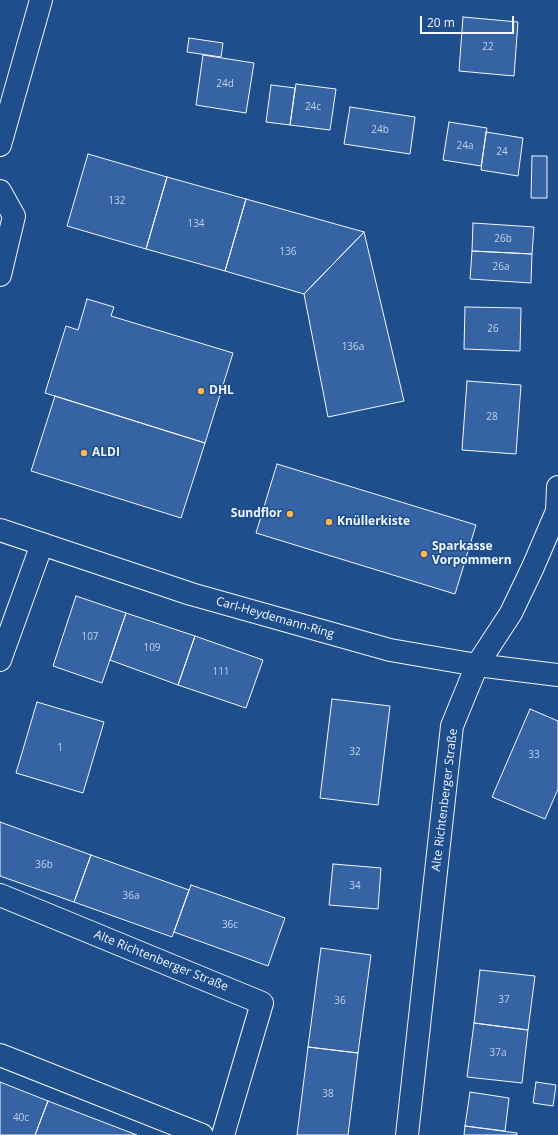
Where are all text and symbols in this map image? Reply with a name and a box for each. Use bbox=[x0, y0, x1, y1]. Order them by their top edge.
scale bar bbox=[422, 8, 516, 34]
text: 20 m bbox=[427, 14, 455, 31]
house number: 22 bbox=[482, 41, 494, 53]
house number: 24d bbox=[216, 78, 234, 90]
house number: 24c bbox=[305, 101, 321, 113]
house number: 24b bbox=[371, 124, 389, 136]
house number: 24a bbox=[457, 140, 473, 152]
house number: 24 bbox=[496, 146, 508, 158]
house number: 132 bbox=[108, 195, 126, 207]
house number: 134 bbox=[187, 218, 205, 230]
house number: 26b bbox=[494, 233, 512, 245]
house number: 136 bbox=[279, 246, 297, 258]
house number: 26a bbox=[493, 261, 509, 273]
house number: 26 bbox=[487, 323, 499, 335]
house number: 136a bbox=[342, 341, 364, 353]
place label: DHL bbox=[209, 384, 234, 398]
marker: DHL bbox=[196, 386, 206, 396]
house number: 28 bbox=[486, 411, 498, 423]
place label: ALDI bbox=[92, 446, 120, 460]
marker: ALDI bbox=[79, 448, 89, 458]
place label: Sundflor bbox=[231, 507, 282, 521]
marker: Sundflor bbox=[285, 509, 295, 519]
place label: Knüllerkiste bbox=[337, 515, 410, 529]
marker: Knüllerkiste bbox=[324, 517, 334, 527]
place label: Sparkasse Vorpommern bbox=[432, 540, 512, 568]
marker: Sparkasse Vorpommern bbox=[419, 549, 429, 559]
street label: Carl-Heydemann-Ring bbox=[214, 594, 336, 642]
house number: 107 bbox=[81, 631, 99, 643]
house number: 109 bbox=[143, 642, 161, 654]
house number: 111 bbox=[212, 666, 230, 678]
street label: Alte Richtenberger Straße bbox=[429, 728, 461, 872]
house number: 1 bbox=[57, 742, 63, 754]
house number: 32 bbox=[349, 746, 361, 758]
house number: 33 bbox=[528, 749, 540, 761]
house number: 36b bbox=[35, 859, 53, 871]
house number: 34 bbox=[349, 880, 361, 892]
house number: 36a bbox=[123, 890, 139, 902]
house number: 36c bbox=[222, 919, 238, 931]
street label: Alte Richtenberger Straße bbox=[92, 927, 230, 995]
house number: 37 bbox=[498, 994, 510, 1006]
house number: 36 bbox=[334, 995, 346, 1007]
house number: 37a bbox=[490, 1047, 506, 1059]
house number: 38 bbox=[322, 1088, 334, 1100]
house number: 40c bbox=[13, 1112, 29, 1124]

